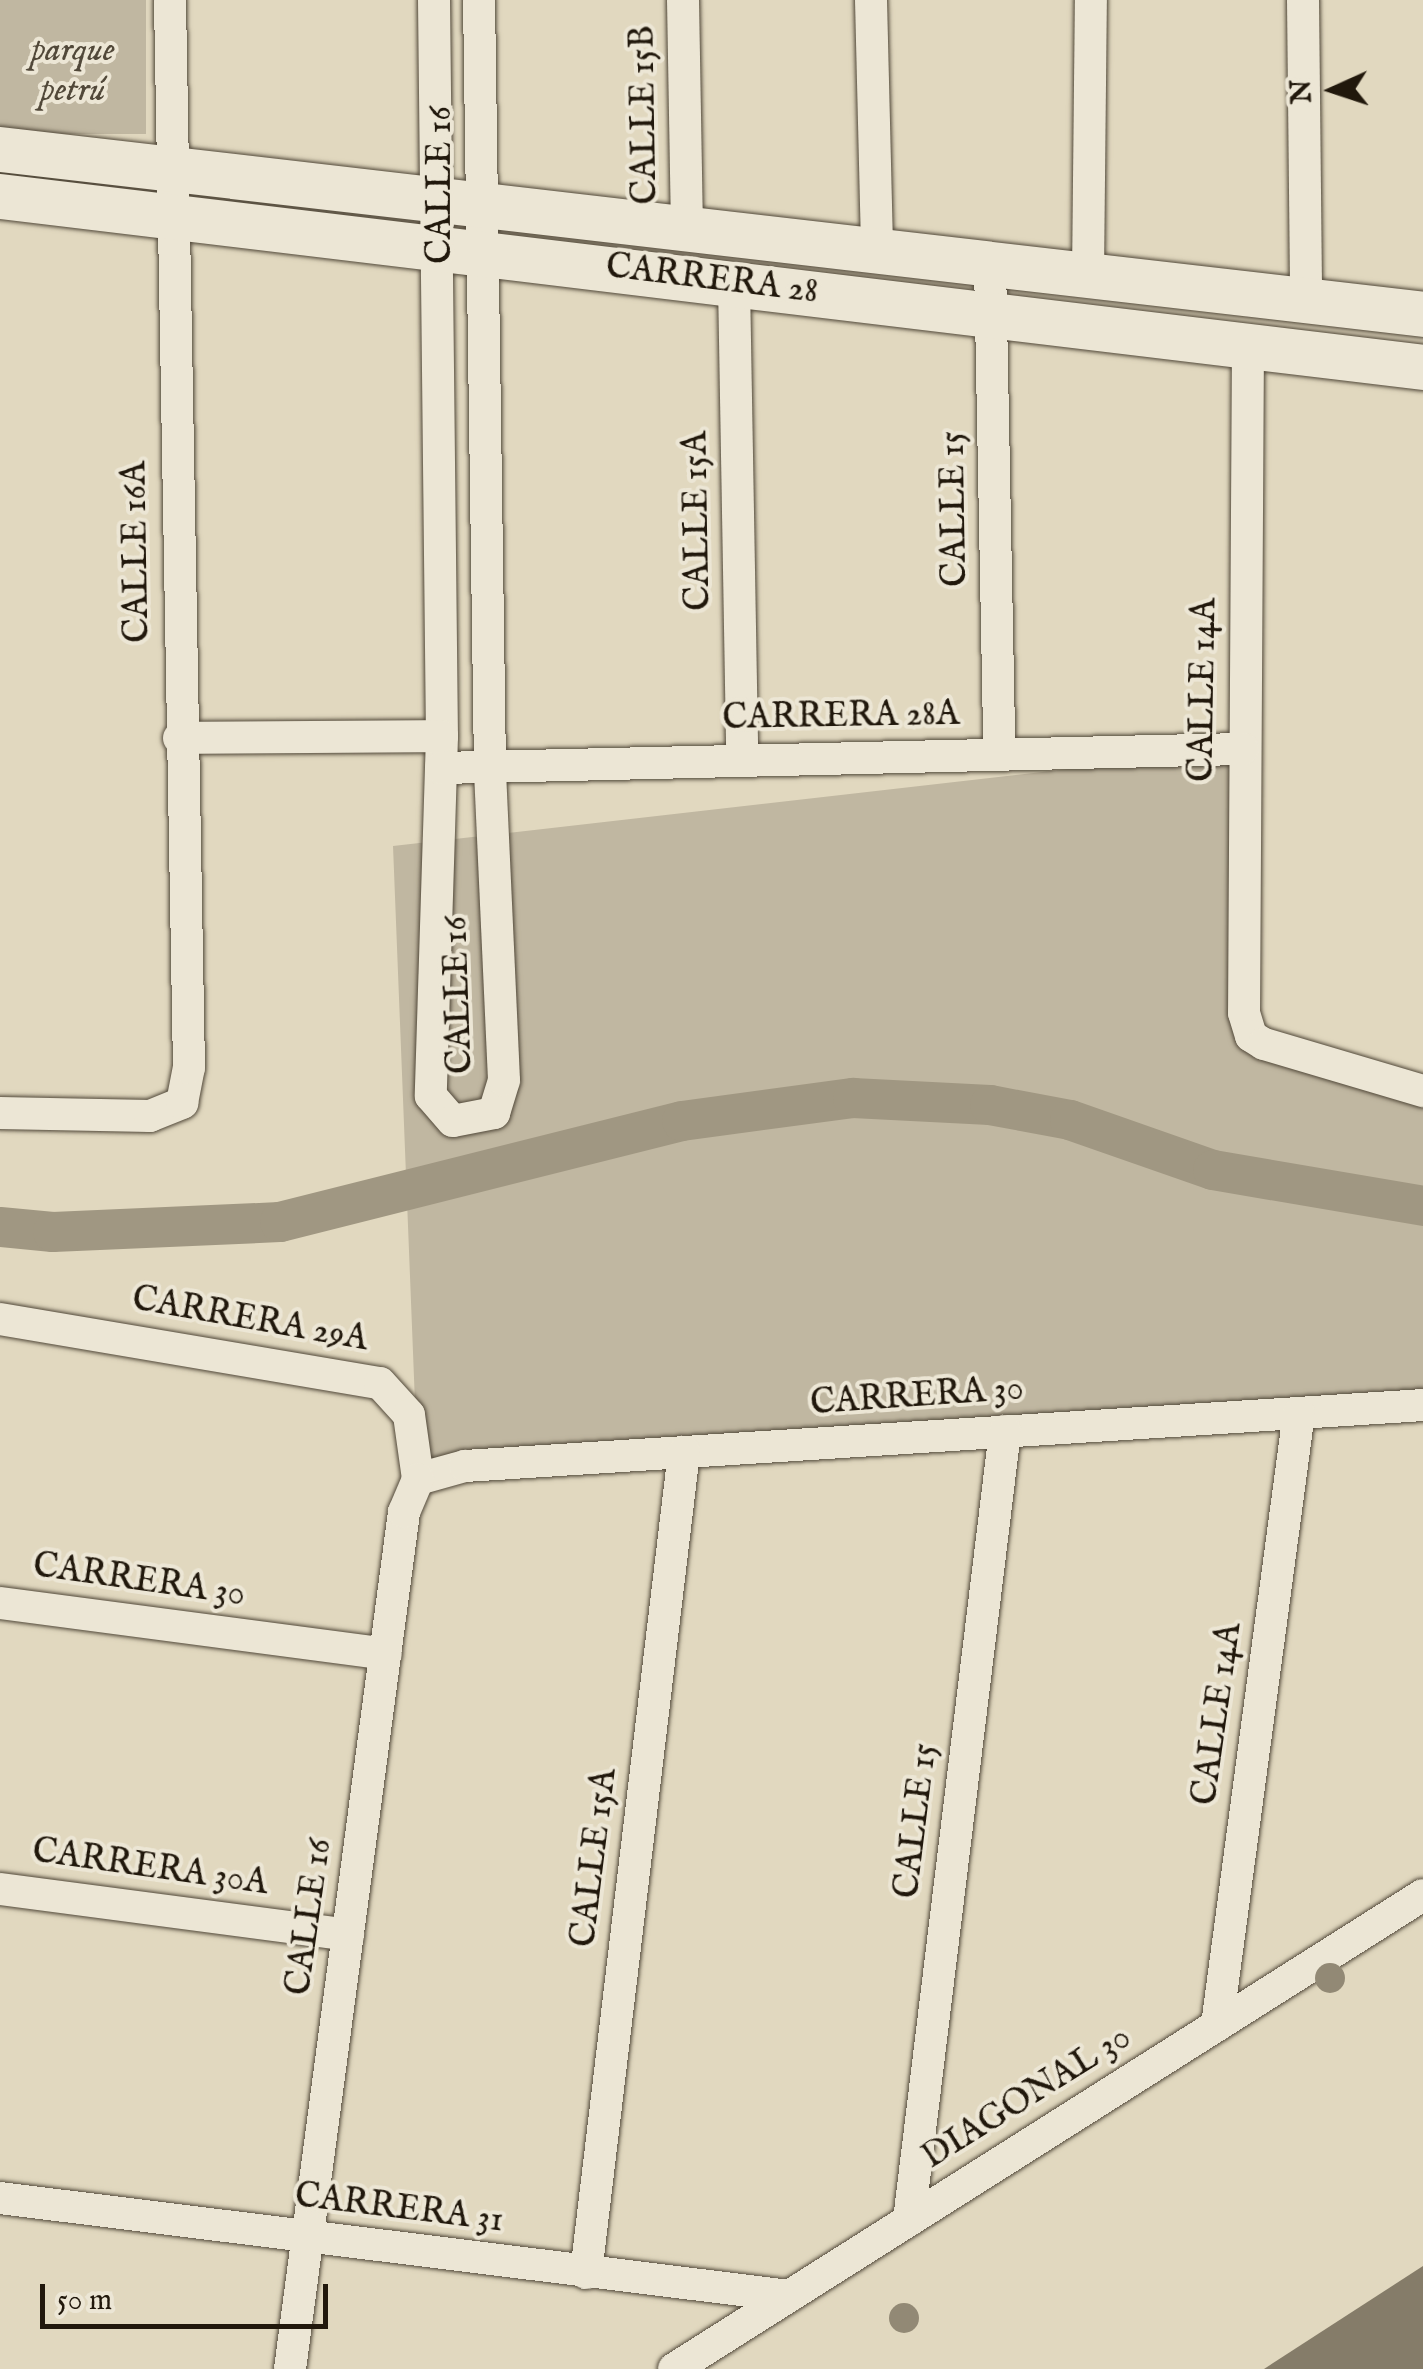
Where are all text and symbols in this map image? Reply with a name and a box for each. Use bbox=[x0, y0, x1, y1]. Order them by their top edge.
street label: CALLE 15B bbox=[622, 25, 668, 205]
park label: parque petrú bbox=[31, 30, 115, 112]
north arrow bbox=[1283, 40, 1383, 140]
text: N bbox=[1284, 79, 1321, 105]
street label: CALLE 16 bbox=[420, 106, 462, 264]
street label: CARRERA 28 bbox=[603, 246, 821, 314]
street label: CALLE 15A bbox=[675, 431, 721, 611]
street label: CALLE 15 bbox=[933, 431, 977, 587]
street label: CALLE 16A bbox=[114, 461, 160, 643]
street label: CALLE 14A bbox=[1181, 598, 1227, 782]
street label: CARRERA 28A bbox=[722, 694, 960, 740]
street label: CALLE 16 bbox=[435, 915, 483, 1075]
street label: CARRERA 29A bbox=[129, 1279, 371, 1361]
street label: CARRERA 30 bbox=[809, 1369, 1025, 1425]
street label: CARRERA 30 bbox=[30, 1545, 248, 1617]
street label: CALLE 14A bbox=[1184, 1620, 1252, 1808]
street label: CALLE 15 bbox=[887, 1741, 947, 1901]
street label: CALLE 15A bbox=[563, 1766, 627, 1950]
street label: CARRERA 30A bbox=[30, 1831, 270, 1905]
street label: CALLE 16 bbox=[278, 1836, 342, 1998]
street label: DIAGONAL 30 bbox=[915, 2017, 1139, 2179]
street label: CARRERA 31 bbox=[292, 2175, 506, 2243]
scale bar bbox=[45, 2264, 332, 2326]
text: 50 m bbox=[57, 2282, 112, 2320]

